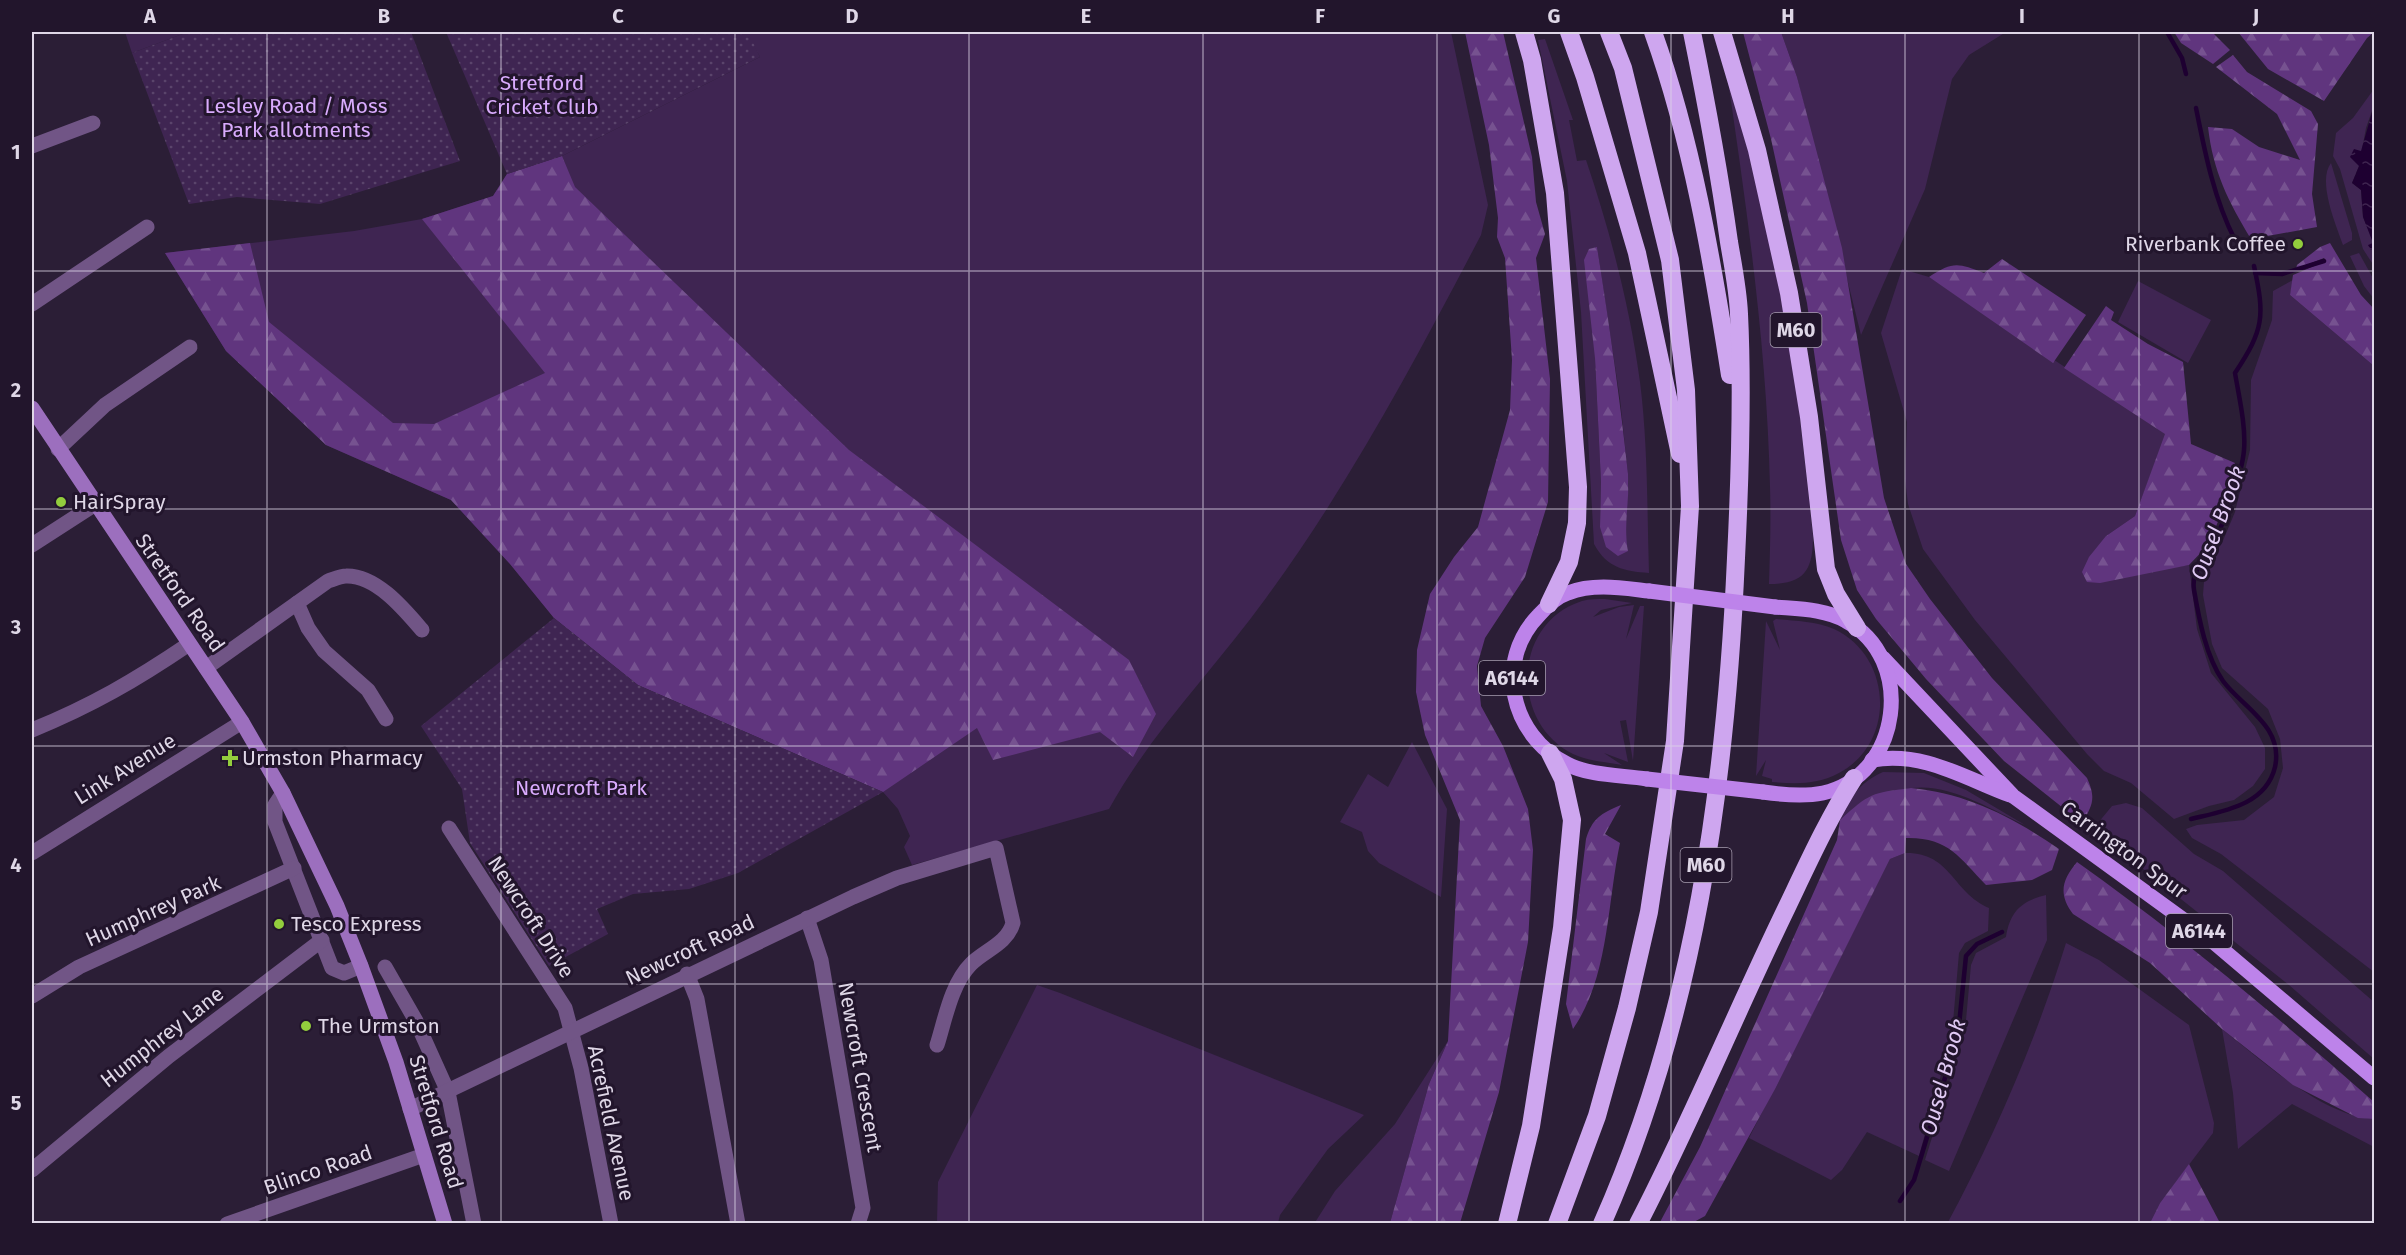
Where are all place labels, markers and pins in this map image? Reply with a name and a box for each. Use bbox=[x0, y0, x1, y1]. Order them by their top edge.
place label: Riverbank Coffee bbox=[2125, 231, 2286, 257]
marker: Riverbank Coffee bbox=[2291, 237, 2305, 251]
place label: HairSpray bbox=[73, 489, 166, 515]
marker: HairSpray bbox=[54, 495, 68, 509]
place label: Urmston Pharmacy bbox=[242, 745, 423, 771]
marker: Urmston Pharmacy bbox=[223, 751, 237, 765]
place label: Tesco Express bbox=[291, 911, 422, 937]
marker: Tesco Express bbox=[272, 917, 286, 931]
place label: The Urmston bbox=[318, 1013, 440, 1039]
marker: The Urmston bbox=[299, 1019, 313, 1033]

